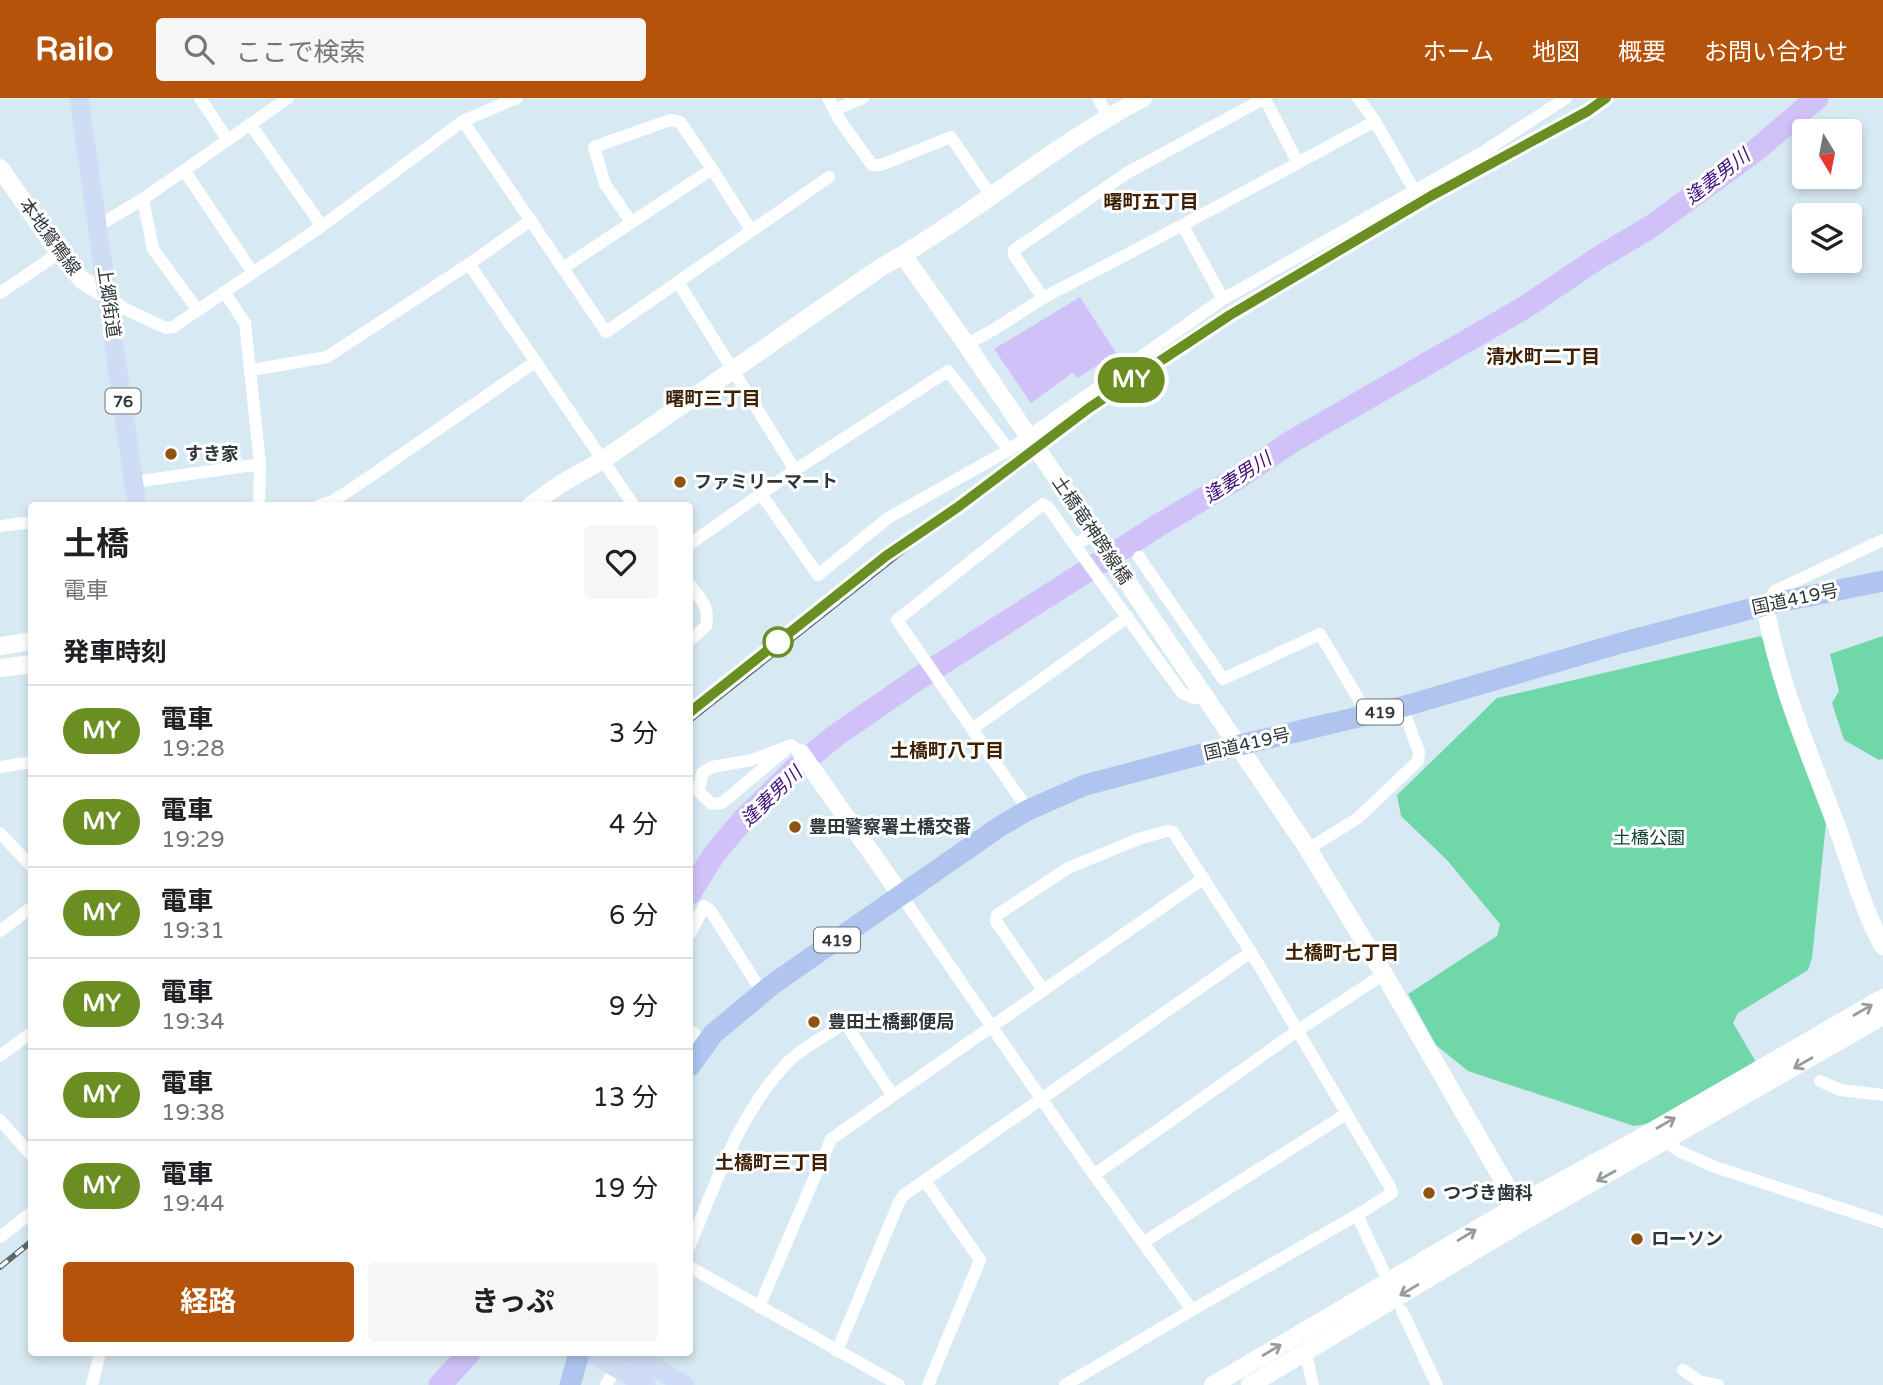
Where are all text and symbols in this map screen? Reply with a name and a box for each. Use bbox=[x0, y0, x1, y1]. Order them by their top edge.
search box bbox=[156, 18, 646, 81]
text: Railo bbox=[35, 30, 114, 69]
icon: search bbox=[180, 30, 218, 68]
text: ここで検索 bbox=[236, 37, 366, 68]
text: ホーム bbox=[1423, 38, 1494, 67]
text: 地図 bbox=[1532, 38, 1580, 67]
text: 概要 bbox=[1618, 38, 1666, 67]
text: お問い合わせ bbox=[1704, 38, 1848, 67]
north arrow bbox=[1792, 119, 1862, 189]
map controls bbox=[1792, 119, 1862, 273]
water label: 逢妻男川 bbox=[1681, 143, 1756, 209]
district label: 曙町五丁目 bbox=[1103, 191, 1199, 213]
street label: 本地鴛鴨線 bbox=[15, 194, 85, 280]
button: layers bbox=[1792, 203, 1862, 273]
street label: 上郷街道 bbox=[93, 265, 125, 339]
district label: 清水町二丁目 bbox=[1486, 346, 1600, 368]
line badge: MY bbox=[1100, 357, 1162, 403]
text: MY bbox=[1112, 365, 1150, 394]
road number: 76 bbox=[106, 388, 140, 414]
district label: 曙町三丁目 bbox=[665, 388, 761, 410]
place label: すき家 bbox=[185, 443, 239, 465]
marker: すき家 bbox=[163, 446, 179, 462]
water label: 逢妻男川 bbox=[1200, 447, 1277, 508]
place label: ファミリーマート bbox=[694, 471, 838, 493]
street label: 土橋竜神跨線橋 bbox=[1048, 472, 1136, 588]
marker: ファミリーマート bbox=[672, 474, 688, 490]
text: 土橋 bbox=[63, 525, 129, 564]
button: heart bbox=[584, 525, 658, 599]
text: 電車 bbox=[63, 577, 109, 605]
street label: 国道419号 bbox=[1750, 579, 1840, 619]
unlabelled marker bbox=[763, 627, 793, 657]
text: 発車時刻 bbox=[63, 637, 167, 668]
road number: 419 bbox=[1357, 699, 1403, 724]
text: 電車 bbox=[161, 704, 213, 735]
text: MY bbox=[82, 716, 121, 745]
text: 3 分 bbox=[609, 718, 658, 749]
street label: 国道419号 bbox=[1202, 723, 1292, 765]
text: 19:28 bbox=[161, 735, 225, 763]
district label: 土橋町八丁目 bbox=[890, 740, 1004, 762]
water label: 逢妻男川 bbox=[737, 761, 808, 831]
text: 電車 bbox=[161, 795, 213, 826]
text: MY bbox=[82, 807, 121, 836]
text: 4 分 bbox=[609, 809, 658, 840]
place label: 豊田警察署土橋交番 bbox=[809, 816, 971, 838]
marker: 豊田警察署土橋交番 bbox=[787, 819, 803, 835]
text: 19:29 bbox=[161, 826, 225, 854]
park label: 土橋公園 bbox=[1613, 827, 1685, 849]
text: 電車 bbox=[161, 886, 213, 917]
text: MY bbox=[82, 898, 121, 927]
text: 6 分 bbox=[609, 900, 658, 931]
text: 19:31 bbox=[161, 917, 225, 945]
road number: 419 bbox=[814, 928, 860, 953]
district label: 土橋町七丁目 bbox=[1285, 942, 1399, 964]
text: 電車 bbox=[161, 977, 213, 1008]
text: MY bbox=[82, 989, 121, 1018]
text: 9 分 bbox=[609, 991, 658, 1022]
one-way arrow bbox=[1852, 1002, 1872, 1016]
text: 19:34 bbox=[161, 1008, 225, 1036]
place label: 豊田土橋郵便局 bbox=[828, 1011, 954, 1033]
marker: 豊田土橋郵便局 bbox=[806, 1014, 822, 1030]
one-way arrow bbox=[1793, 1056, 1813, 1070]
text: 電車 bbox=[161, 1068, 213, 1099]
text: MY bbox=[82, 1080, 121, 1109]
text: 13 分 bbox=[593, 1082, 658, 1113]
text: 19:38 bbox=[161, 1099, 225, 1127]
one-way arrow bbox=[1655, 1116, 1675, 1130]
district label: 土橋町三丁目 bbox=[715, 1152, 829, 1174]
text: 電車 bbox=[161, 1159, 213, 1190]
one-way arrow bbox=[1596, 1169, 1616, 1183]
text: MY bbox=[82, 1171, 121, 1200]
text: 19 分 bbox=[593, 1173, 658, 1204]
place label: つづき歯科 bbox=[1443, 1182, 1533, 1204]
marker: つづき歯科 bbox=[1421, 1185, 1437, 1201]
text: 19:44 bbox=[161, 1190, 225, 1218]
one-way arrow bbox=[1457, 1227, 1477, 1241]
place label: ローソン bbox=[1651, 1228, 1723, 1250]
marker: ローソン bbox=[1629, 1231, 1645, 1247]
button: 経路 bbox=[63, 1262, 354, 1342]
button: きっぷ bbox=[368, 1262, 658, 1342]
one-way arrow bbox=[1399, 1283, 1419, 1297]
one-way arrow bbox=[1261, 1343, 1281, 1357]

